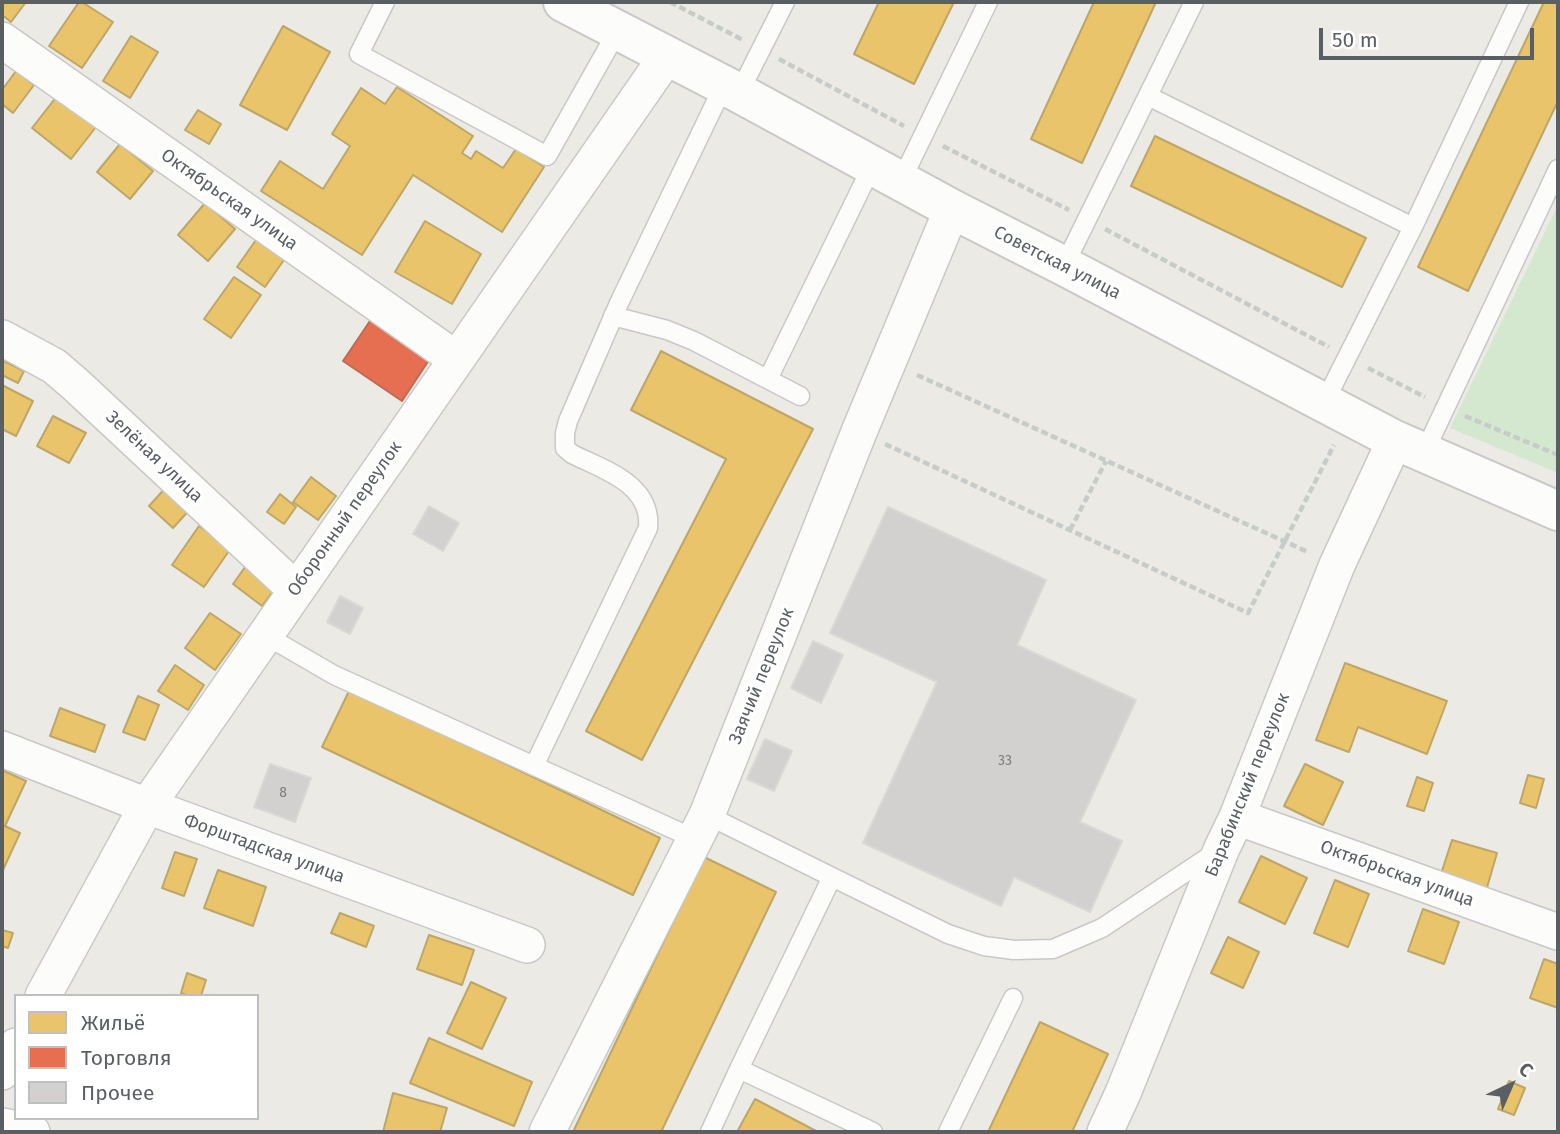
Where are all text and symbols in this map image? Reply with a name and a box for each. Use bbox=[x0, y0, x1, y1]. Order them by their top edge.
scale bar bbox=[1322, 14, 1537, 58]
text: 50 m bbox=[1332, 27, 1378, 53]
street label: Октябрьская улица bbox=[156, 145, 302, 255]
street label: Советская улица bbox=[990, 222, 1124, 304]
street label: Зелёная улица bbox=[101, 407, 207, 507]
street label: Оборонный переулок bbox=[283, 437, 407, 601]
street label: Заячий переулок bbox=[725, 605, 799, 747]
street label: Барабинский переулок bbox=[1201, 690, 1295, 880]
house number: 33 bbox=[998, 753, 1012, 769]
house number: 8 bbox=[279, 785, 287, 801]
street label: Форштадская улица bbox=[181, 810, 347, 888]
street label: Октябрьская улица bbox=[1317, 836, 1477, 912]
legend bbox=[14, 994, 259, 1120]
text: Жильё bbox=[81, 1010, 145, 1036]
text: Торговля bbox=[81, 1045, 172, 1071]
north arrow bbox=[1476, 1050, 1546, 1120]
text: С bbox=[1514, 1057, 1538, 1082]
text: Прочее bbox=[81, 1080, 154, 1106]

